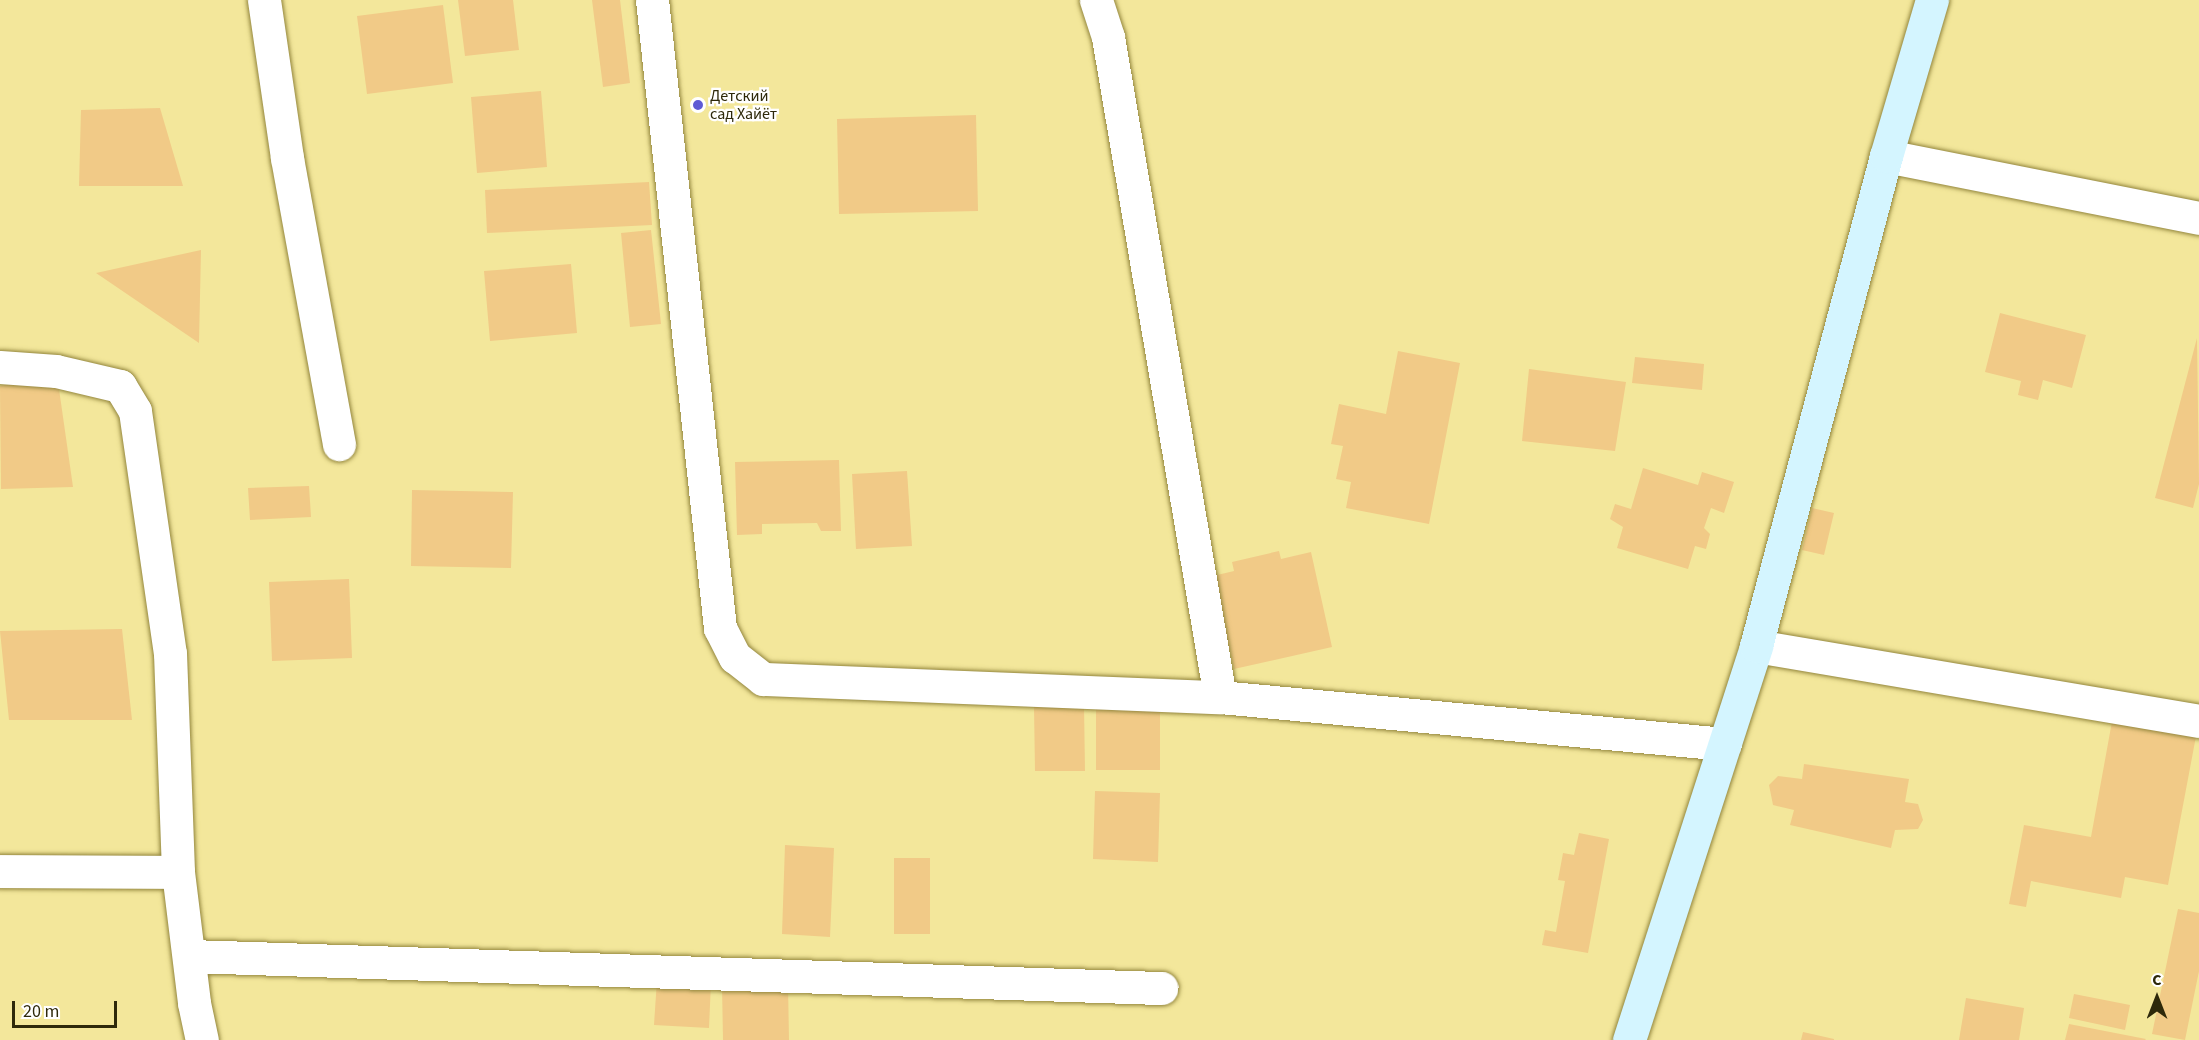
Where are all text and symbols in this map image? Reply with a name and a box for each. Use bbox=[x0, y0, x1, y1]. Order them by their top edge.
place label: Детский сад Хайёт bbox=[710, 86, 777, 124]
marker: Детский сад Хайёт bbox=[691, 98, 705, 112]
north arrow bbox=[2127, 968, 2187, 1028]
text: С bbox=[2152, 969, 2162, 991]
scale bar bbox=[15, 989, 120, 1027]
text: 20 m bbox=[23, 999, 59, 1024]

